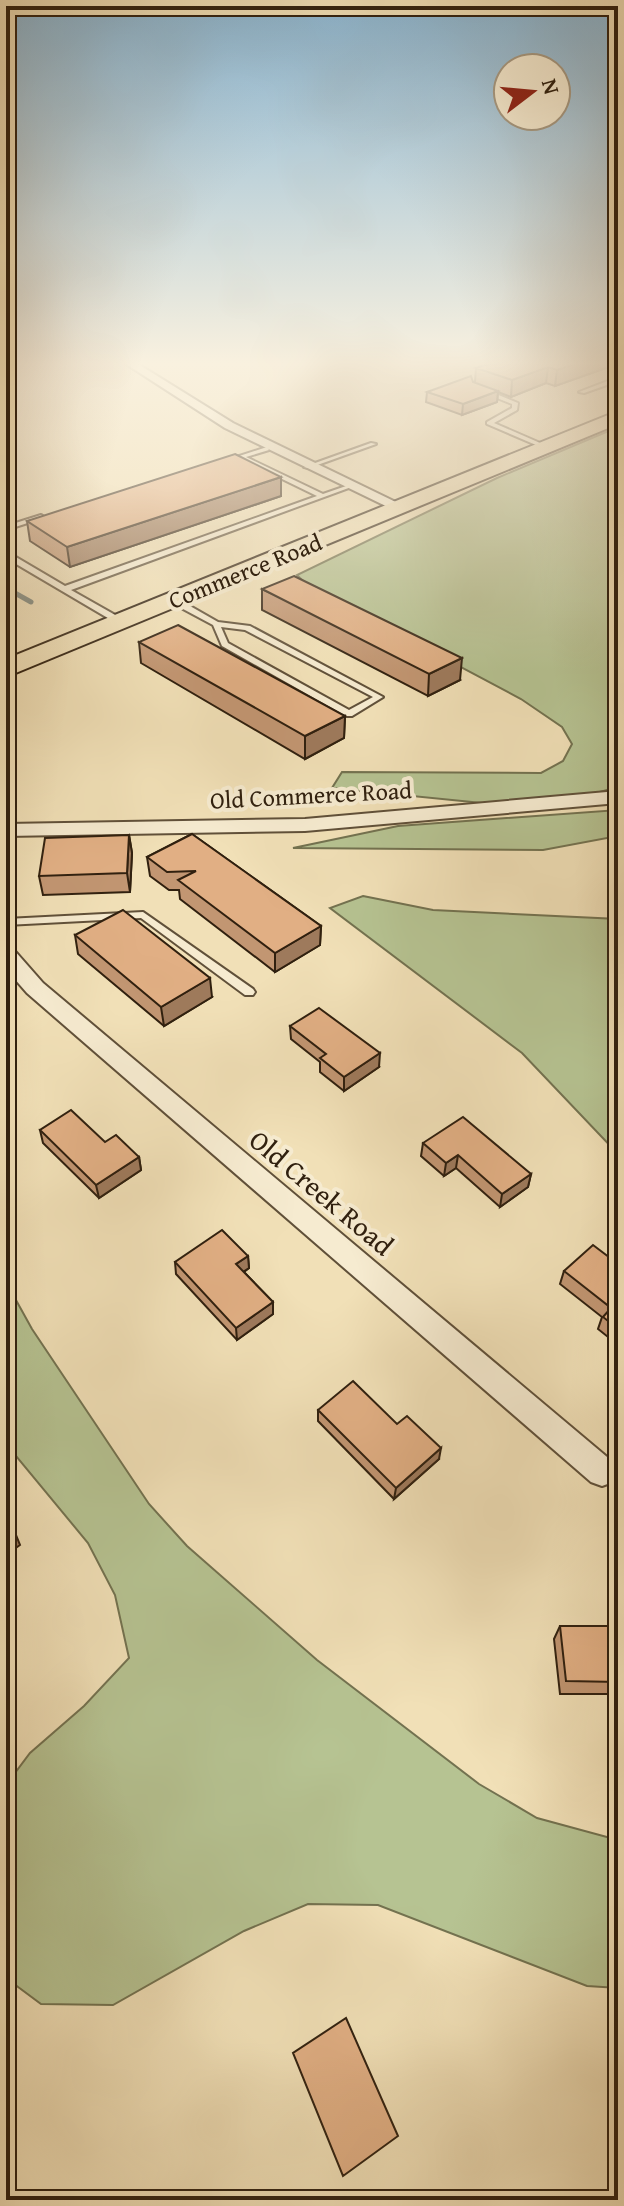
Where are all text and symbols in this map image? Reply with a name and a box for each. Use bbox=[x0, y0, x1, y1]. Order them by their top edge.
north arrow bbox=[492, 52, 572, 132]
text: N bbox=[534, 75, 569, 98]
street label: Commerce Road bbox=[163, 524, 327, 618]
street label: Old Commerce Road bbox=[209, 772, 413, 818]
street label: Old Creek Road bbox=[241, 1119, 403, 1265]

